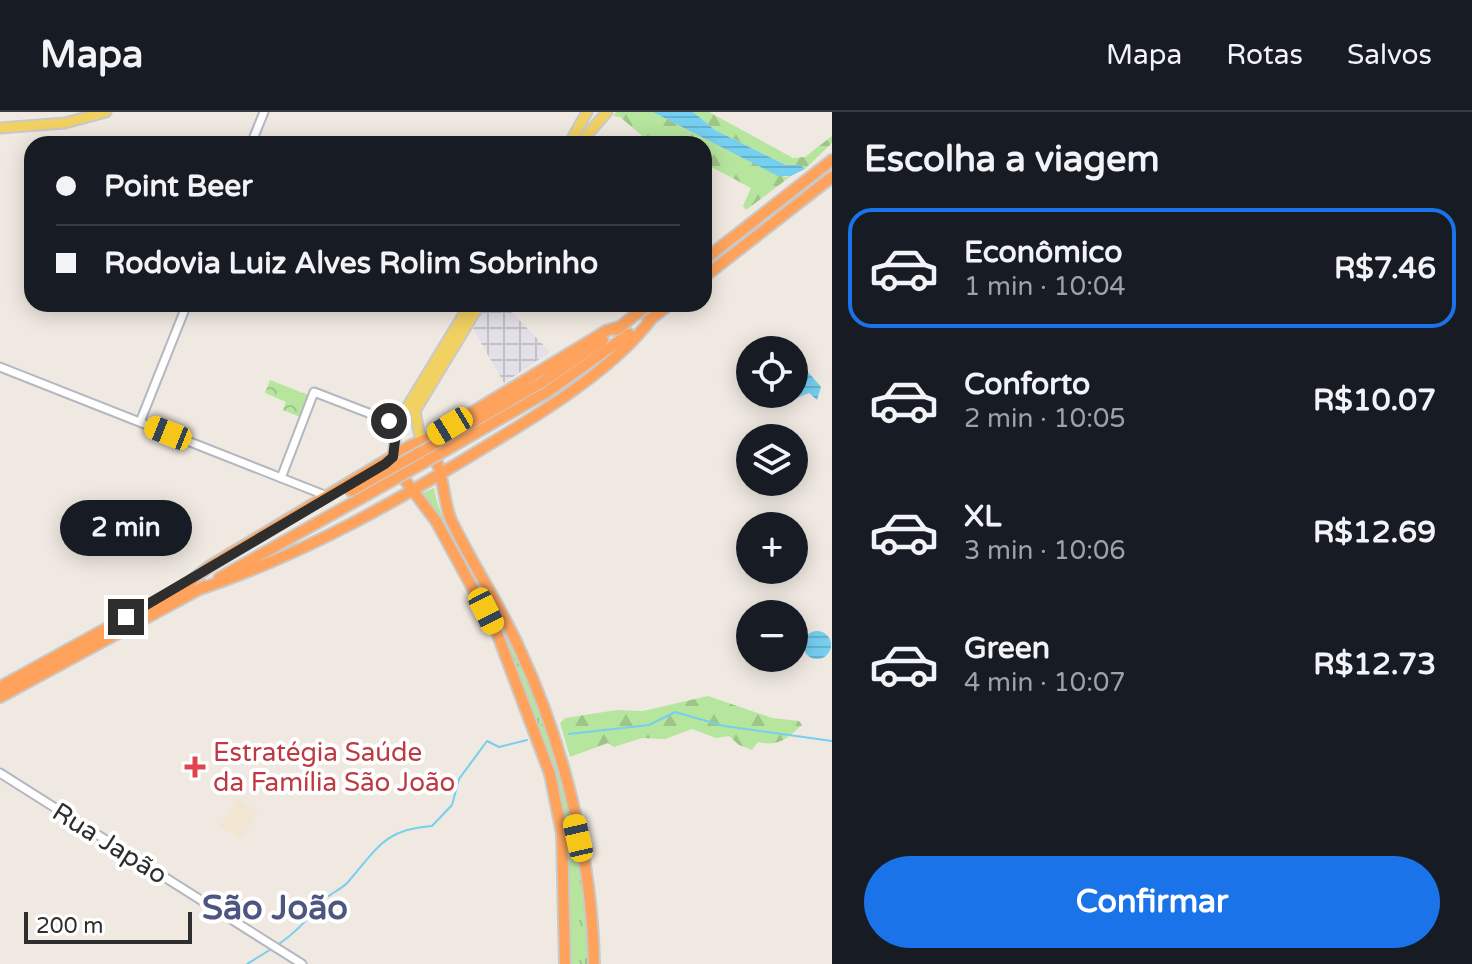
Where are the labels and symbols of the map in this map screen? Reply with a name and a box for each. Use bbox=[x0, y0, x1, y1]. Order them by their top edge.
route start bbox=[371, 403, 407, 439]
car bbox=[423, 403, 477, 449]
car bbox=[141, 413, 195, 453]
callout: 2 min bbox=[60, 501, 192, 557]
car bbox=[464, 584, 508, 638]
route end bbox=[108, 599, 144, 635]
place label: Estratégia Saúde da Família São João bbox=[213, 737, 455, 798]
marker: Estratégia Saúde da Família São João bbox=[184, 756, 206, 778]
street label: Rua Japão bbox=[47, 796, 173, 891]
car bbox=[561, 812, 595, 864]
district label: São João bbox=[202, 888, 348, 929]
scale bar bbox=[24, 908, 192, 944]

